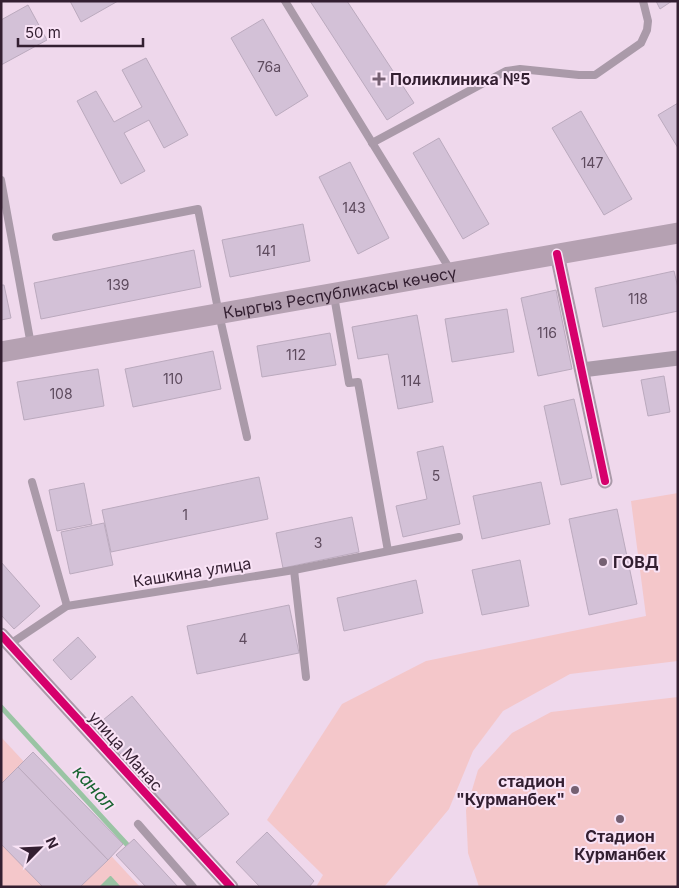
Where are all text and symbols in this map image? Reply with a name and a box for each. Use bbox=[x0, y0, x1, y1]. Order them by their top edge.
scale bar bbox=[18, 15, 142, 47]
text: 50 m bbox=[25, 23, 61, 42]
house number: 76а bbox=[257, 58, 281, 75]
place label: Поликлиника №5 bbox=[390, 69, 531, 89]
marker: Поликлиника №5 bbox=[372, 72, 386, 86]
house number: 147 bbox=[581, 154, 603, 171]
house number: 143 bbox=[342, 199, 366, 216]
house number: 141 bbox=[256, 242, 276, 259]
street label: Кыргыз Республикасы көчөсү bbox=[221, 262, 458, 323]
house number: 139 bbox=[106, 276, 130, 293]
house number: 118 bbox=[628, 290, 648, 307]
house number: 116 bbox=[537, 324, 557, 341]
house number: 112 bbox=[286, 346, 306, 363]
house number: 110 bbox=[163, 370, 183, 387]
house number: 114 bbox=[401, 372, 421, 389]
house number: 108 bbox=[49, 385, 73, 402]
house number: 5 bbox=[432, 467, 440, 484]
house number: 1 bbox=[182, 506, 188, 523]
house number: 3 bbox=[314, 534, 322, 551]
place label: ГОВД bbox=[613, 552, 659, 572]
street label: Кашкина улица bbox=[131, 553, 253, 591]
marker: ГОВД bbox=[597, 556, 609, 568]
house number: 4 bbox=[238, 630, 248, 647]
street label: улица Манас bbox=[85, 707, 167, 795]
water label: канал bbox=[69, 761, 120, 814]
place label: стадион "Курманбек" bbox=[456, 771, 565, 809]
marker: стадион "Курманбек" bbox=[569, 784, 581, 796]
marker: Стадион Курманбек bbox=[614, 813, 626, 825]
north arrow bbox=[15, 823, 65, 873]
place label: Стадион Курманбек bbox=[574, 826, 666, 864]
text: N bbox=[42, 834, 62, 851]

